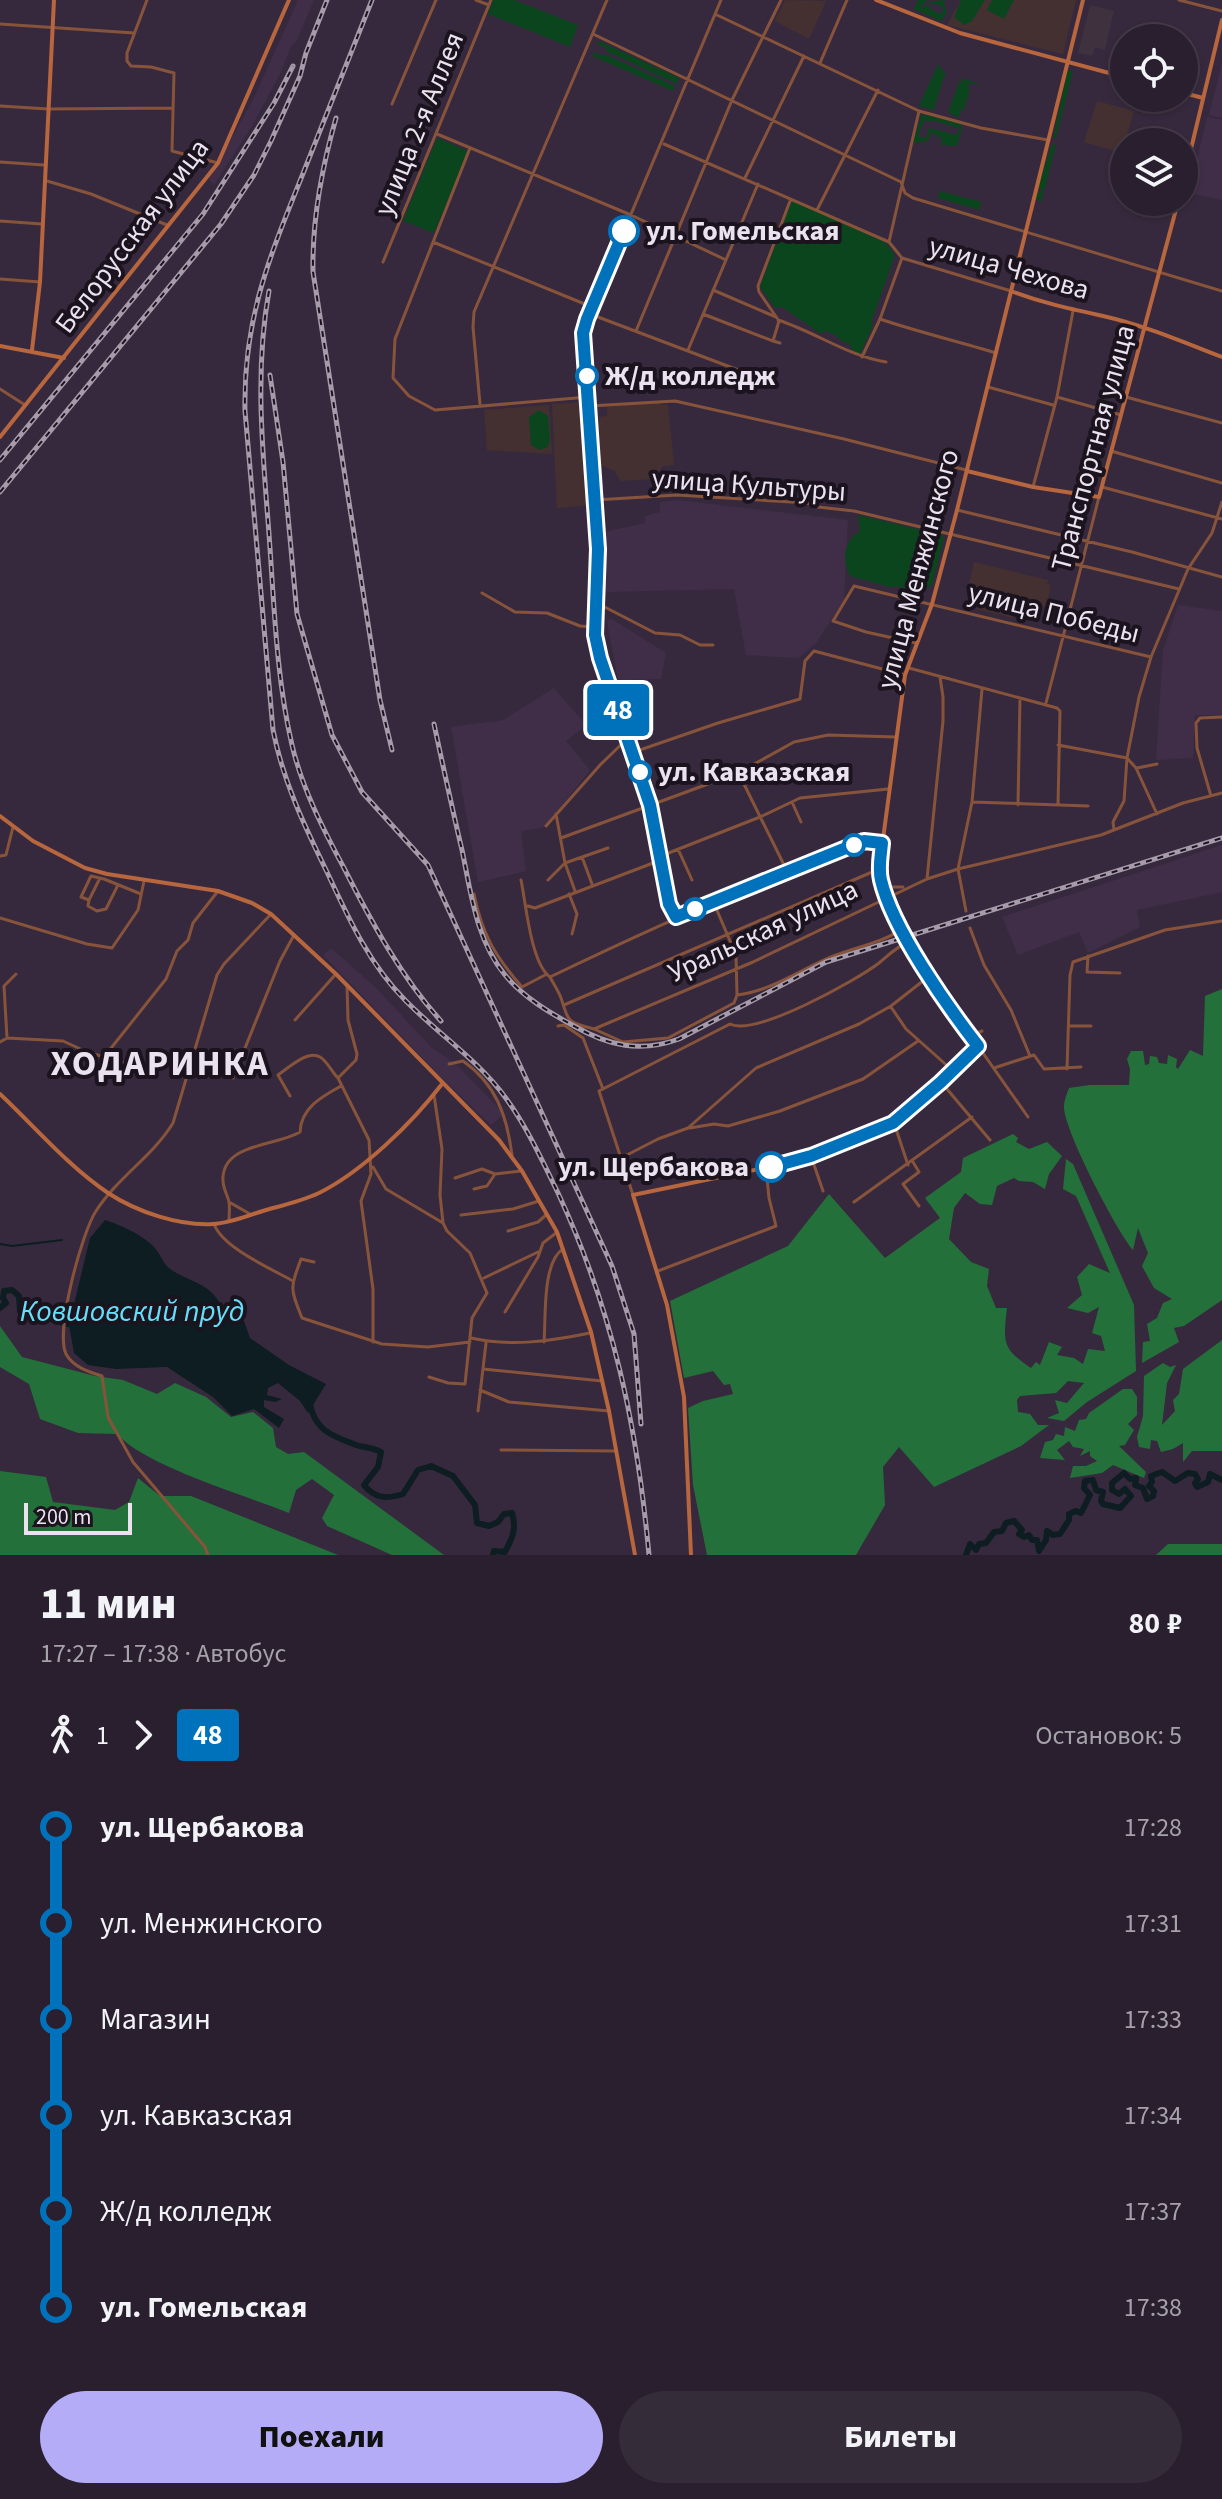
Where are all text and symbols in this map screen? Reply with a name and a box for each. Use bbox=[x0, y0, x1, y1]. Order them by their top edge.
map controls bbox=[1110, 24, 1198, 216]
button: locate bbox=[1110, 24, 1198, 112]
street label: улица 2-я Аллея bbox=[364, 26, 474, 222]
button: layers bbox=[1110, 128, 1198, 216]
street label: Белорусская улица bbox=[45, 130, 219, 342]
place label: ул. Гомельская bbox=[646, 211, 840, 251]
marker: ул. Гомельская bbox=[609, 216, 639, 246]
street label: улица Чехова bbox=[924, 226, 1094, 310]
street label: Транспортная улица bbox=[1041, 320, 1145, 576]
place label: Ж/д колледж bbox=[605, 356, 776, 396]
marker: Ж/д колледж bbox=[576, 365, 598, 387]
street label: улица Менжинского bbox=[867, 445, 969, 693]
street label: улица Культуры bbox=[651, 458, 847, 512]
street label: улица Победы bbox=[964, 572, 1144, 654]
line badge: 48 bbox=[582, 684, 654, 736]
text: 48 bbox=[603, 690, 633, 730]
place label: ул. Кавказская bbox=[658, 752, 850, 792]
marker: ул. Кавказская bbox=[629, 761, 651, 783]
unlabelled marker bbox=[843, 834, 865, 856]
street label: Уральская улица bbox=[662, 869, 864, 993]
unlabelled marker bbox=[684, 898, 706, 920]
district label: ХОДАРИНКА bbox=[50, 1038, 270, 1089]
place label: ул. Щербакова bbox=[558, 1147, 749, 1187]
marker: ул. Щербакова bbox=[756, 1152, 786, 1182]
water label: Ковшовский пруд bbox=[20, 1290, 244, 1333]
scale bar bbox=[24, 1499, 132, 1535]
text: 200 m bbox=[36, 1501, 91, 1533]
text: 11 мин bbox=[40, 1573, 177, 1636]
text: 80 ₽ bbox=[1128, 1602, 1182, 1645]
text: 17:27 – 17:38 · Автобус bbox=[40, 1635, 286, 1672]
icon: walk bbox=[40, 1713, 84, 1757]
icon: forward bbox=[121, 1713, 165, 1757]
text: 48 bbox=[193, 1715, 223, 1755]
text: 1 bbox=[96, 1717, 109, 1754]
text: Остановок: 5 bbox=[1035, 1717, 1182, 1754]
text: ул. Щербакова bbox=[100, 1806, 305, 1849]
text: 17:28 bbox=[1124, 1809, 1182, 1846]
text: ул. Менжинского bbox=[100, 1902, 323, 1945]
text: 17:31 bbox=[1124, 1905, 1182, 1942]
text: Магазин bbox=[100, 1998, 211, 2041]
text: 17:33 bbox=[1124, 2001, 1182, 2038]
text: ул. Кавказская bbox=[100, 2094, 293, 2137]
text: 17:34 bbox=[1124, 2097, 1182, 2134]
text: Ж/д колледж bbox=[100, 2190, 272, 2233]
text: 17:37 bbox=[1124, 2193, 1182, 2230]
text: ул. Гомельская bbox=[100, 2286, 307, 2329]
text: 17:38 bbox=[1124, 2289, 1182, 2326]
button: Поехали bbox=[40, 2391, 603, 2483]
button: Билеты bbox=[619, 2391, 1182, 2483]

